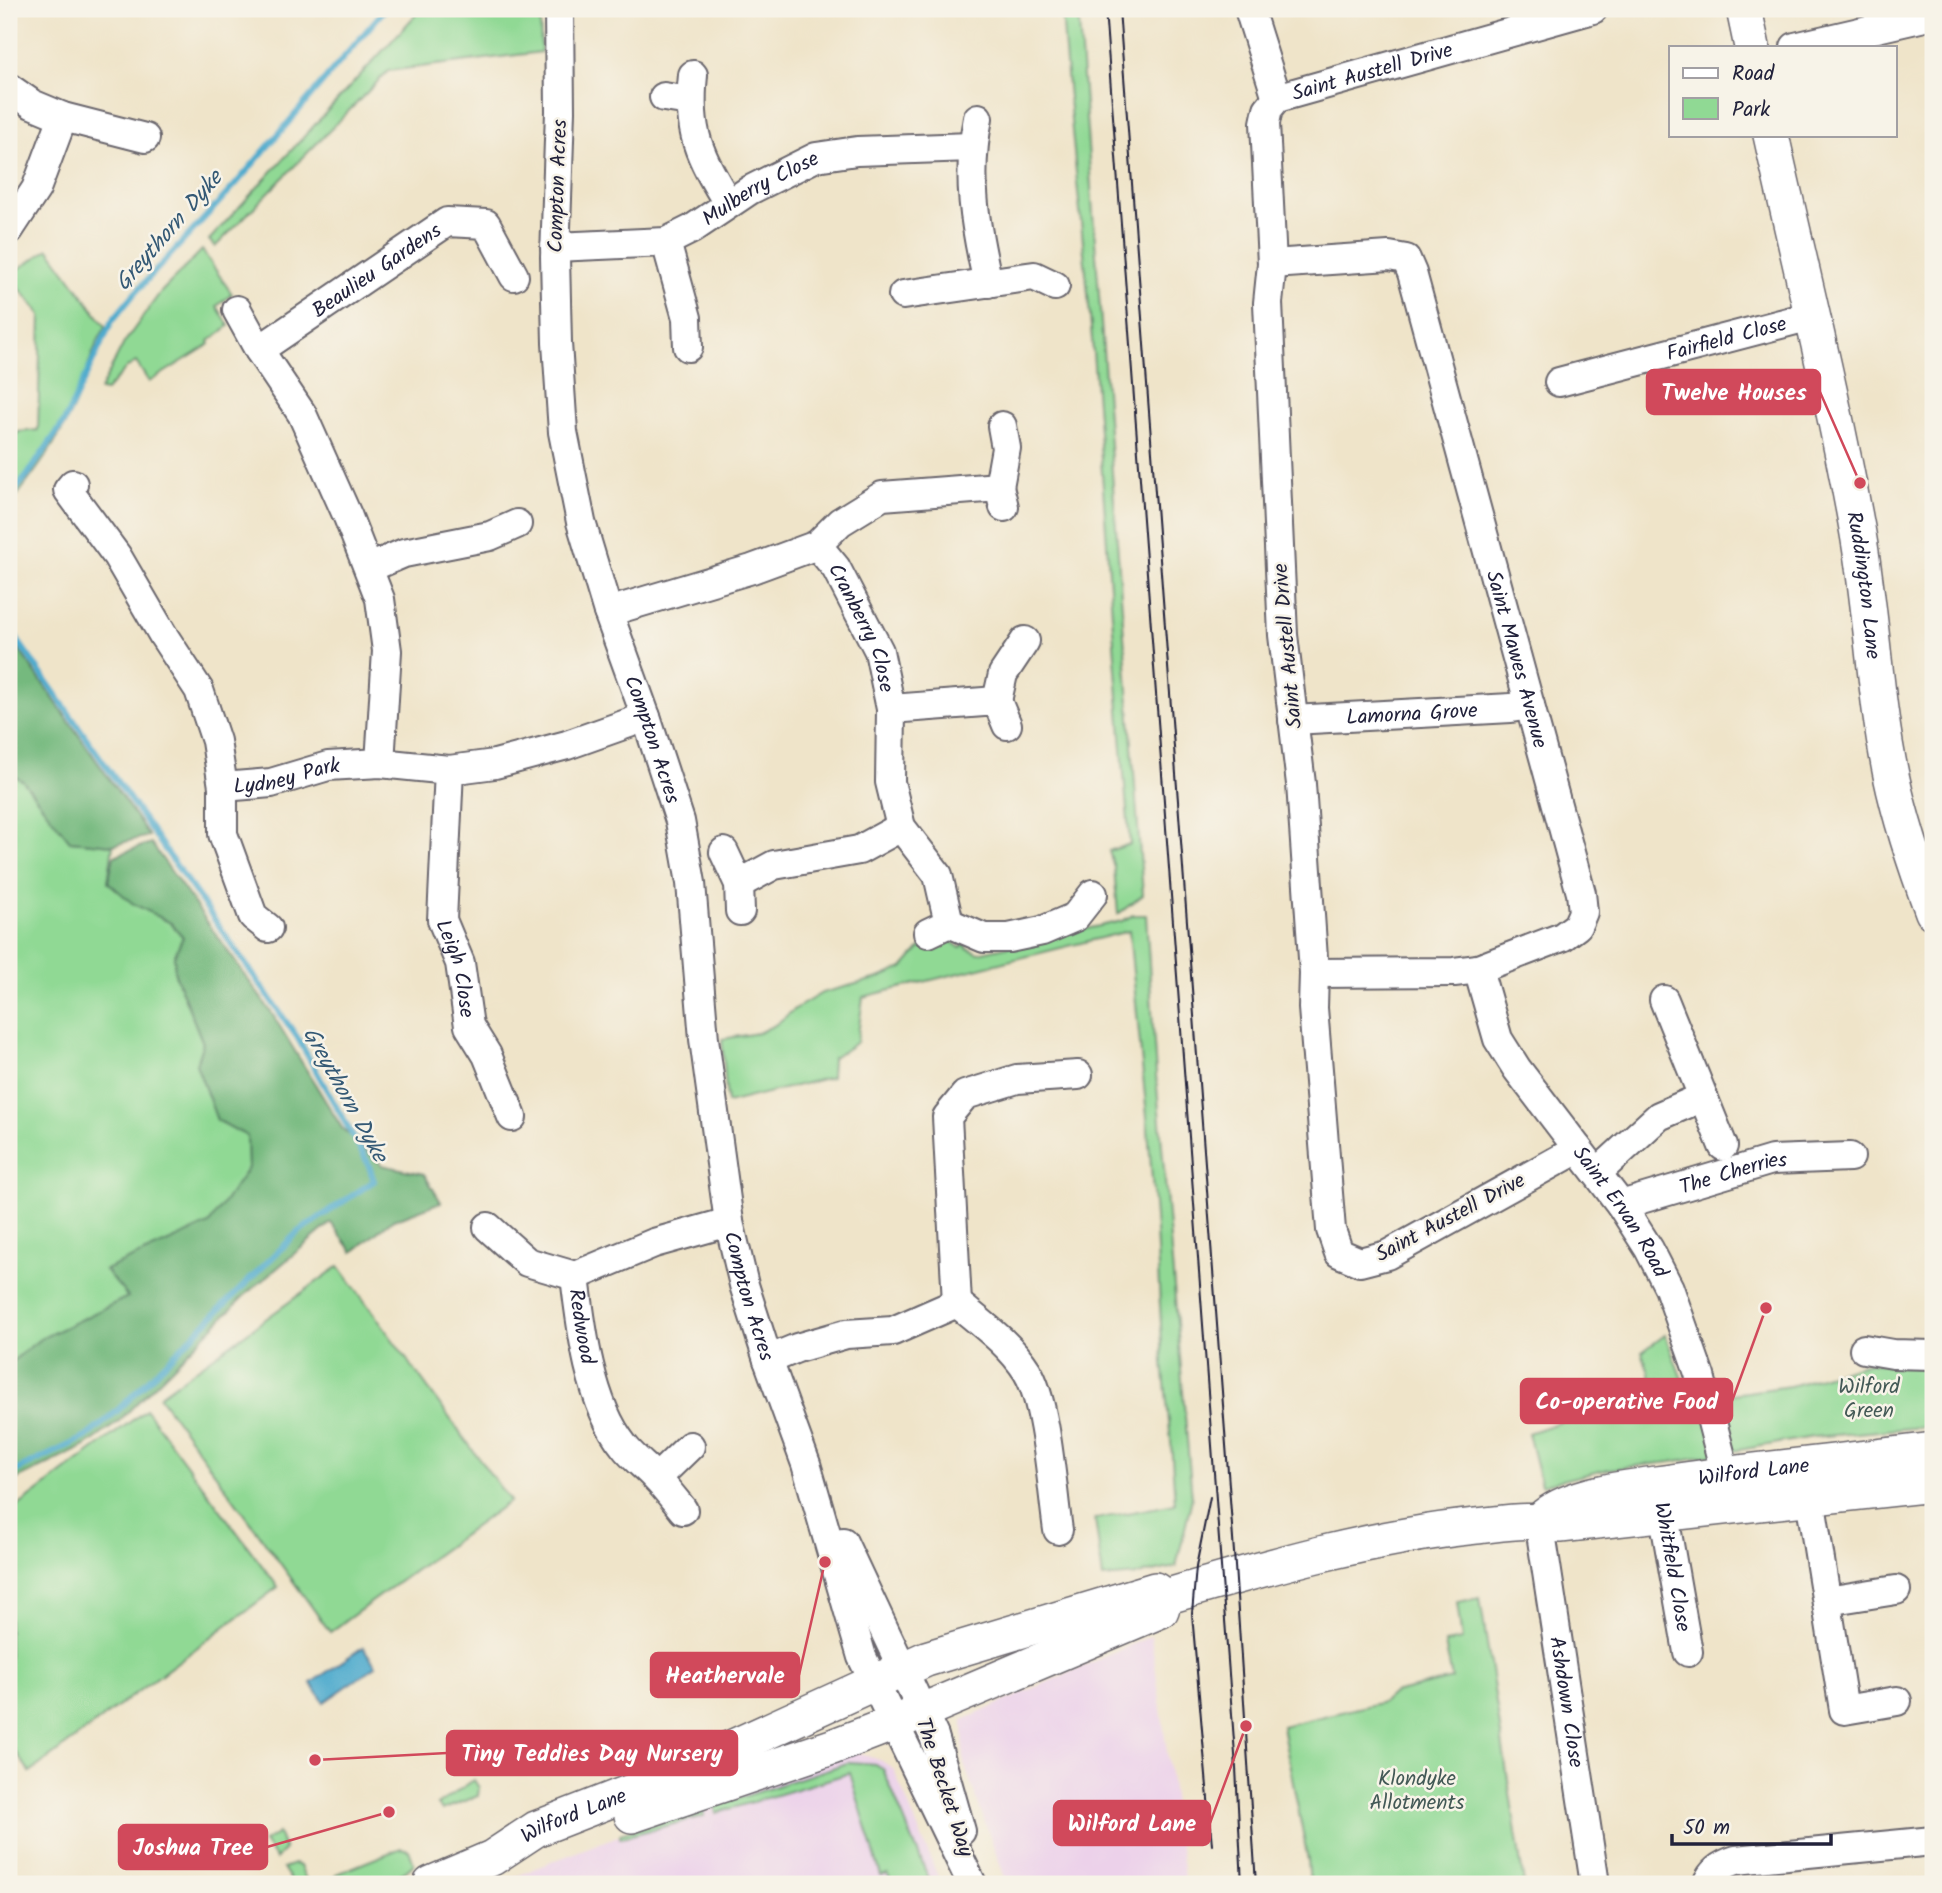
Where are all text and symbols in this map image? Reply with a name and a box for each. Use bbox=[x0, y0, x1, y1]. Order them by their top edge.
street label: Saint Austell Drive bbox=[1288, 34, 1457, 111]
legend bbox=[1669, 46, 1896, 136]
text: Road bbox=[1732, 58, 1775, 91]
text: Park bbox=[1732, 94, 1770, 127]
street label: Compton Acres bbox=[540, 119, 577, 253]
street label: Mulberry Close bbox=[696, 143, 826, 236]
water label: Greythorn Dyke bbox=[107, 161, 234, 300]
street label: Beaulieu Gardens bbox=[306, 215, 449, 327]
street label: Fairfield Close bbox=[1663, 308, 1791, 371]
callout: Twelve Houses bbox=[1647, 370, 1820, 414]
text: Twelve Houses bbox=[1661, 376, 1807, 412]
street label: Ruddington Lane bbox=[1836, 509, 1889, 661]
street label: Cranberry Close bbox=[818, 558, 902, 696]
street label: Saint Austell Drive bbox=[1265, 561, 1312, 730]
street label: Saint Mawes Avenue bbox=[1476, 567, 1556, 753]
street label: Compton Acres bbox=[614, 671, 688, 808]
street label: Lamorna Grove bbox=[1345, 695, 1479, 735]
street label: Lydney Park bbox=[232, 750, 341, 804]
street label: Leigh Close bbox=[425, 914, 483, 1020]
water label: Greythorn Dyke bbox=[292, 1021, 398, 1172]
street label: Saint Ervan Road bbox=[1563, 1139, 1676, 1284]
street label: The Cherries bbox=[1676, 1144, 1788, 1205]
street label: Saint Austell Drive bbox=[1370, 1165, 1532, 1272]
street label: Compton Acres bbox=[714, 1228, 782, 1366]
street label: Redwood bbox=[559, 1287, 604, 1368]
park label: Wilford Green bbox=[1838, 1371, 1900, 1428]
callout: Co-operative Food bbox=[1521, 1379, 1732, 1423]
text: Co-operative Food bbox=[1535, 1385, 1719, 1421]
street label: Wilford Lane bbox=[1696, 1450, 1812, 1496]
street label: Whitfield Close bbox=[1644, 1500, 1699, 1635]
street label: Ashdown Close bbox=[1539, 1634, 1592, 1771]
callout: Heathervale bbox=[651, 1653, 799, 1697]
text: Heathervale bbox=[665, 1659, 785, 1695]
street label: The Becket Way bbox=[906, 1714, 982, 1861]
callout: Tiny Teddies Day Nursery bbox=[447, 1731, 737, 1775]
text: Tiny Teddies Day Nursery bbox=[461, 1737, 723, 1773]
park label: Klondyke Allotments bbox=[1369, 1763, 1465, 1820]
street label: Wilford Lane bbox=[514, 1780, 632, 1853]
callout: Wilford Lane bbox=[1054, 1801, 1210, 1845]
scale bar bbox=[1672, 1802, 1832, 1846]
text: Wilford Lane bbox=[1068, 1807, 1196, 1843]
text: 50 m bbox=[1683, 1812, 1730, 1845]
callout: Joshua Tree bbox=[119, 1825, 267, 1869]
text: Joshua Tree bbox=[133, 1831, 253, 1867]

